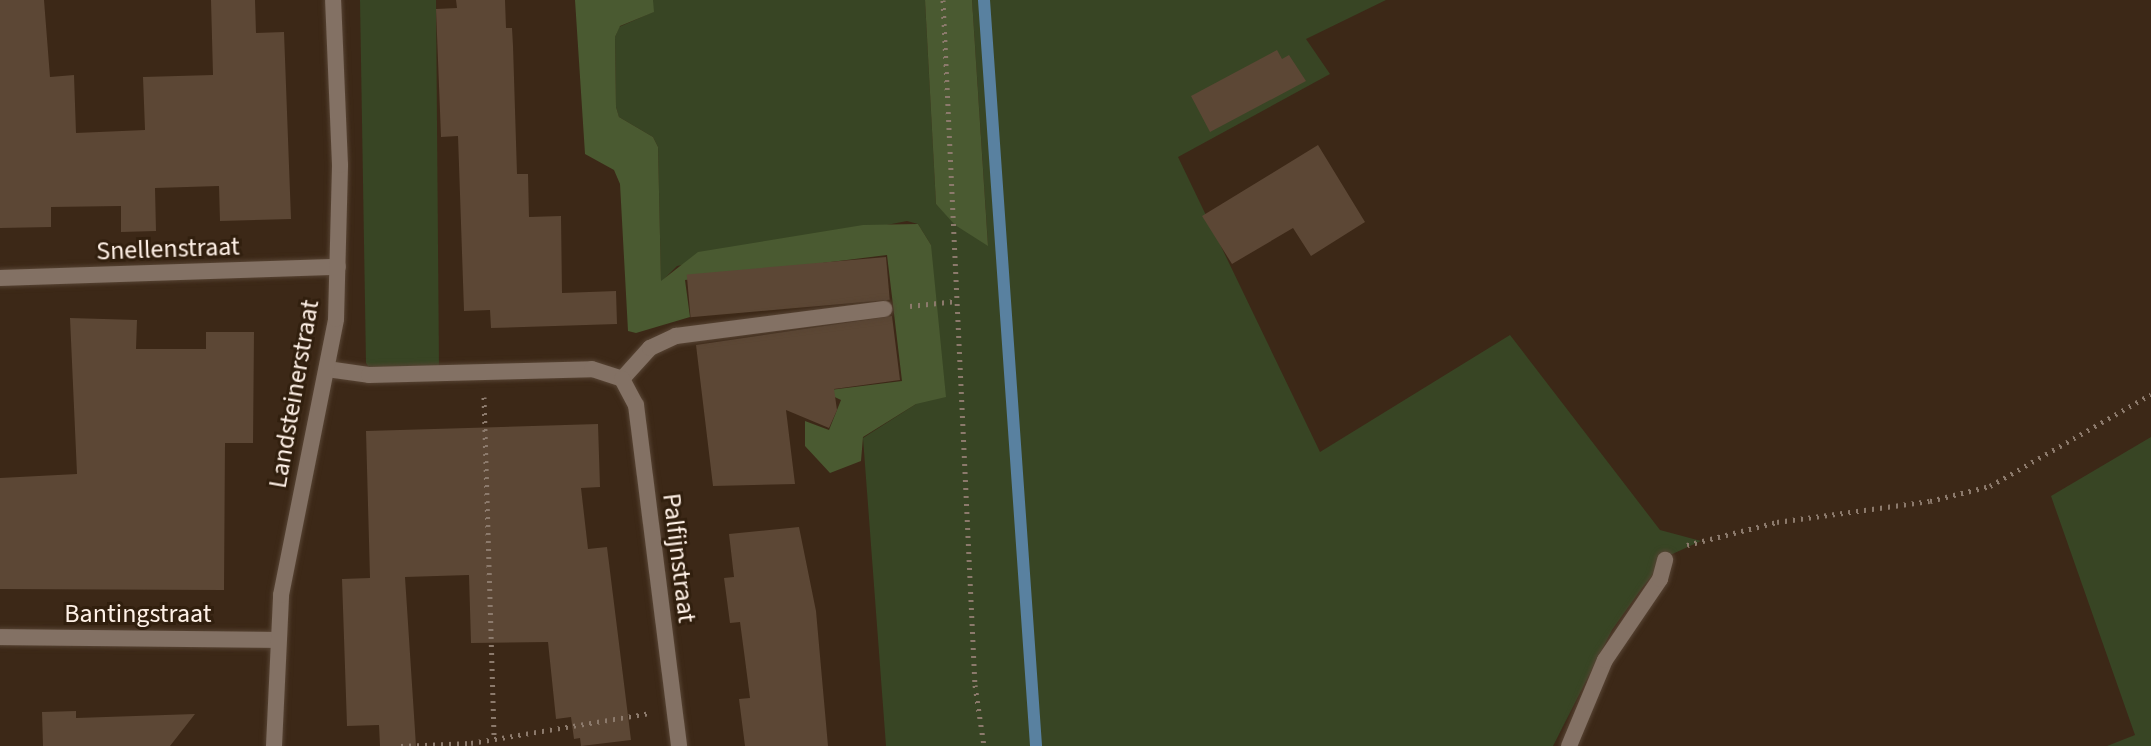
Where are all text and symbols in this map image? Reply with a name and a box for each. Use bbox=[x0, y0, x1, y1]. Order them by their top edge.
street label: Snellenstraat bbox=[96, 231, 240, 267]
street label: Landsteinerstraat bbox=[262, 297, 326, 491]
street label: Palfijnstraat bbox=[656, 491, 702, 625]
street label: Bantingstraat bbox=[64, 598, 212, 630]

